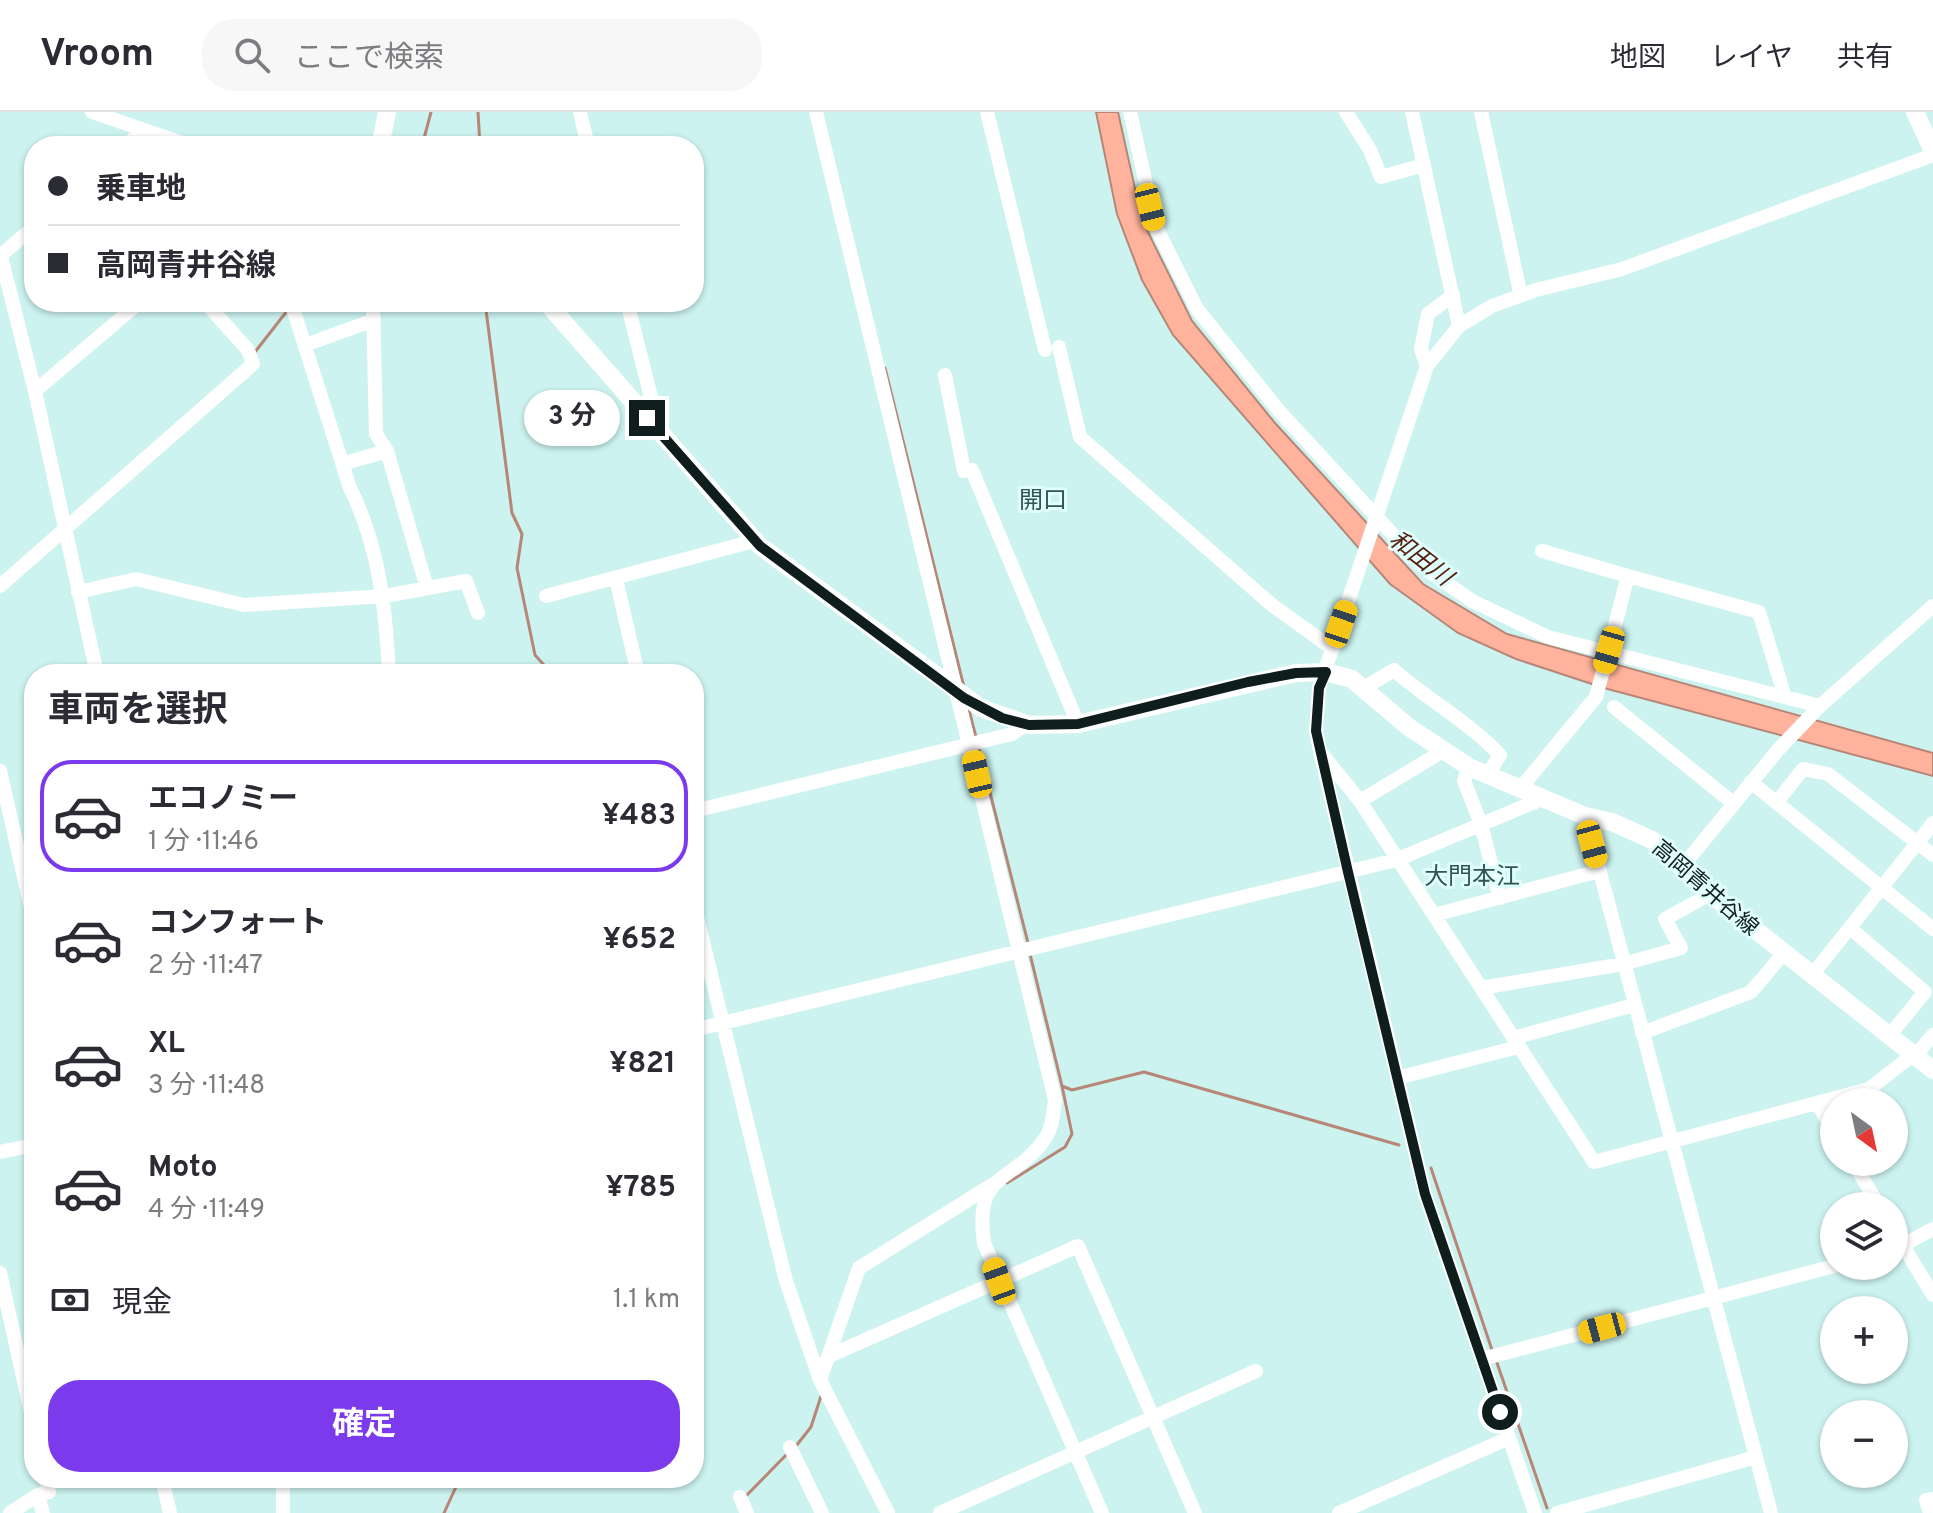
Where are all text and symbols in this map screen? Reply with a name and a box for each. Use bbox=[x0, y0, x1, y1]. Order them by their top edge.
search box bbox=[202, 19, 762, 91]
text: Vroom bbox=[40, 31, 154, 80]
icon: search bbox=[230, 33, 274, 77]
text: ここで検索 bbox=[294, 41, 444, 78]
text: 地図 bbox=[1610, 41, 1666, 77]
text: レイヤ bbox=[1710, 41, 1793, 77]
text: 共有 bbox=[1837, 41, 1893, 77]
text: 乗車地 bbox=[96, 172, 186, 209]
car bbox=[1133, 181, 1167, 233]
text: 高岡青井谷線 bbox=[96, 249, 276, 286]
callout: 3 分 bbox=[523, 390, 619, 446]
route end bbox=[629, 400, 665, 436]
text: 3 分 bbox=[548, 401, 596, 434]
district label: 開口 bbox=[1019, 487, 1067, 517]
water label: 和田川 bbox=[1382, 526, 1460, 595]
car bbox=[1322, 597, 1360, 651]
car bbox=[1591, 624, 1627, 676]
text: 車両を選択 bbox=[48, 689, 228, 735]
car bbox=[960, 748, 994, 800]
icon: car bbox=[52, 780, 124, 852]
text: エコノミー bbox=[148, 782, 298, 819]
text: ¥483 bbox=[602, 798, 676, 835]
car bbox=[1574, 818, 1610, 870]
text: 1 分 · 11:46 bbox=[148, 826, 259, 859]
street label: 高岡青井谷線 bbox=[1646, 835, 1763, 942]
district label: 大門本江 bbox=[1424, 863, 1520, 893]
icon: car bbox=[52, 904, 124, 976]
text: コンフォート bbox=[148, 906, 327, 943]
text: ¥652 bbox=[603, 922, 676, 959]
text: 2 分 · 11:47 bbox=[148, 950, 263, 983]
text: XL bbox=[148, 1026, 185, 1063]
icon: car bbox=[52, 1028, 124, 1100]
text: ¥821 bbox=[609, 1046, 676, 1083]
text: 3 分 · 11:48 bbox=[148, 1070, 265, 1103]
north arrow bbox=[1820, 1088, 1908, 1176]
map controls bbox=[1820, 1088, 1908, 1488]
text: Moto bbox=[148, 1150, 218, 1187]
icon: car bbox=[52, 1152, 124, 1224]
text: ¥785 bbox=[605, 1170, 676, 1207]
button: layers bbox=[1820, 1192, 1908, 1280]
text: 4 分 · 11:49 bbox=[148, 1194, 265, 1227]
car bbox=[980, 1254, 1018, 1308]
icon: cash bbox=[48, 1278, 92, 1322]
text: 1.1 km bbox=[613, 1284, 680, 1317]
text: 現金 bbox=[112, 1286, 172, 1323]
button: + bbox=[1820, 1296, 1908, 1384]
car bbox=[1576, 1310, 1628, 1346]
button: 確定 bbox=[48, 1380, 680, 1472]
route start bbox=[1482, 1394, 1518, 1430]
button: − bbox=[1820, 1400, 1908, 1488]

